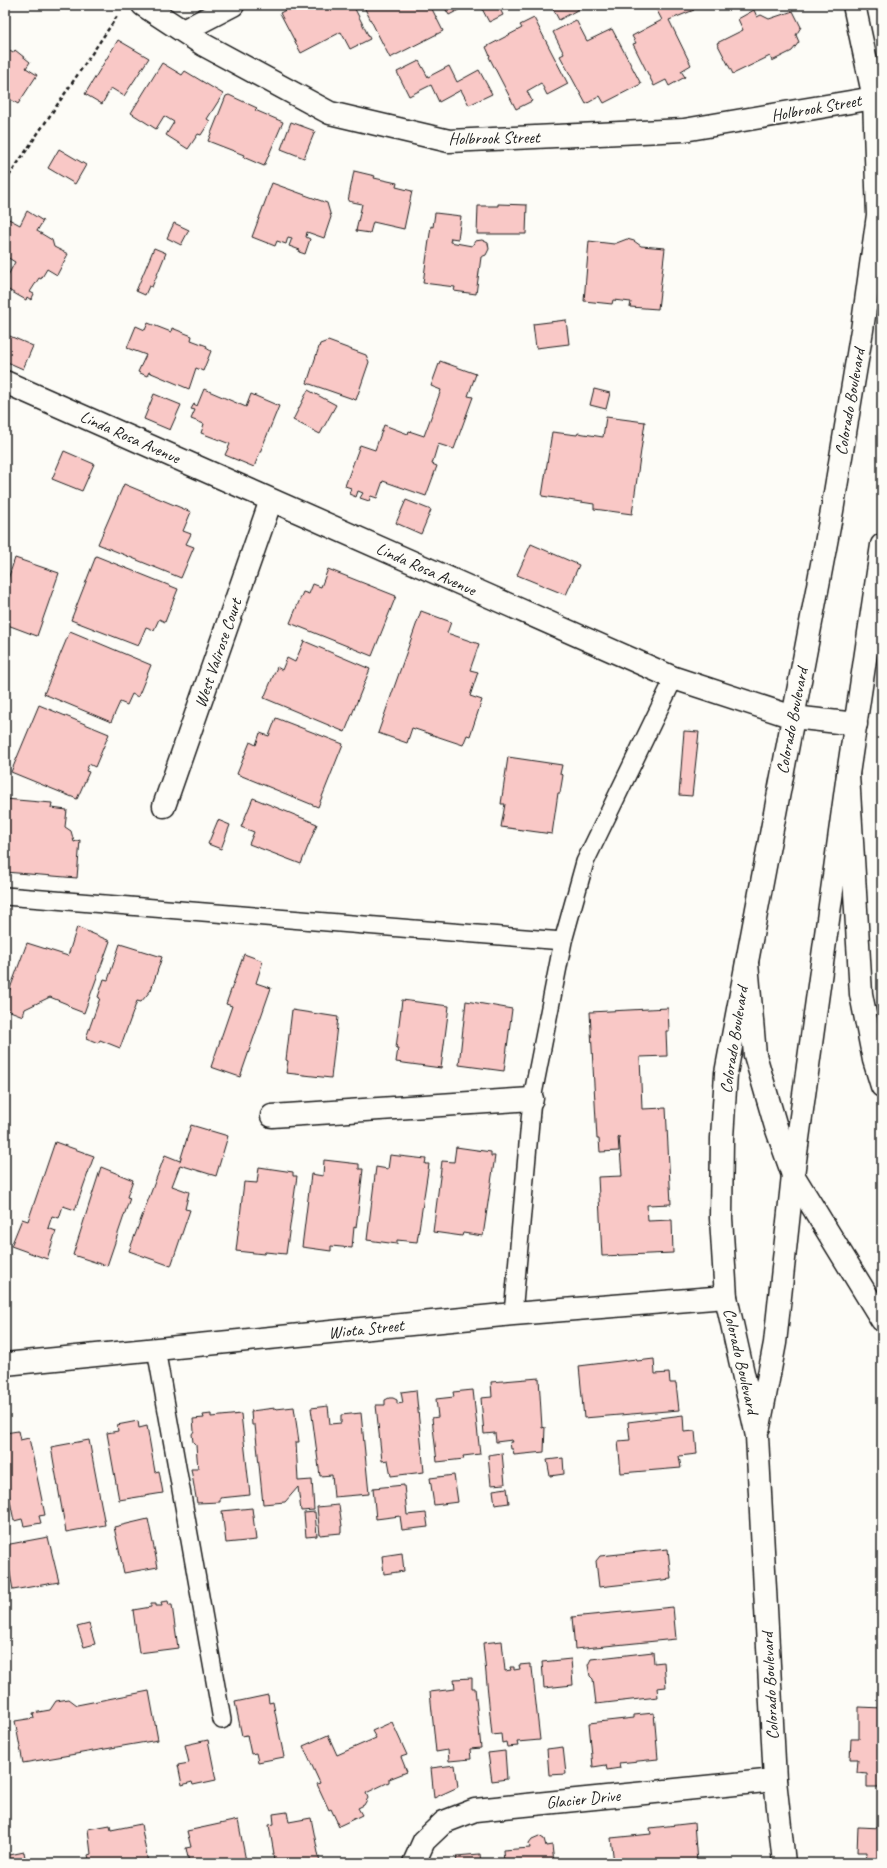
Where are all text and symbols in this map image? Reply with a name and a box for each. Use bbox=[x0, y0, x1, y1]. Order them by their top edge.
street label: Holbrook Street bbox=[769, 89, 865, 126]
street label: Holbrook Street bbox=[448, 127, 542, 149]
street label: Colorado Boulevard bbox=[830, 345, 870, 457]
street label: Linda Rosa Avenue bbox=[77, 406, 184, 469]
street label: Linda Rosa Avenue bbox=[373, 538, 480, 601]
street label: West Valirose Court bbox=[190, 594, 247, 710]
street label: Colorado Boulevard bbox=[771, 664, 813, 776]
street label: Colorado Boulevard bbox=[715, 983, 753, 1095]
street label: Colorado Boulevard bbox=[719, 1306, 764, 1418]
street label: Wiota Street bbox=[327, 1314, 407, 1343]
street label: Colorado Boulevard bbox=[757, 1629, 783, 1740]
street label: Glacier Drive bbox=[545, 1785, 622, 1813]

